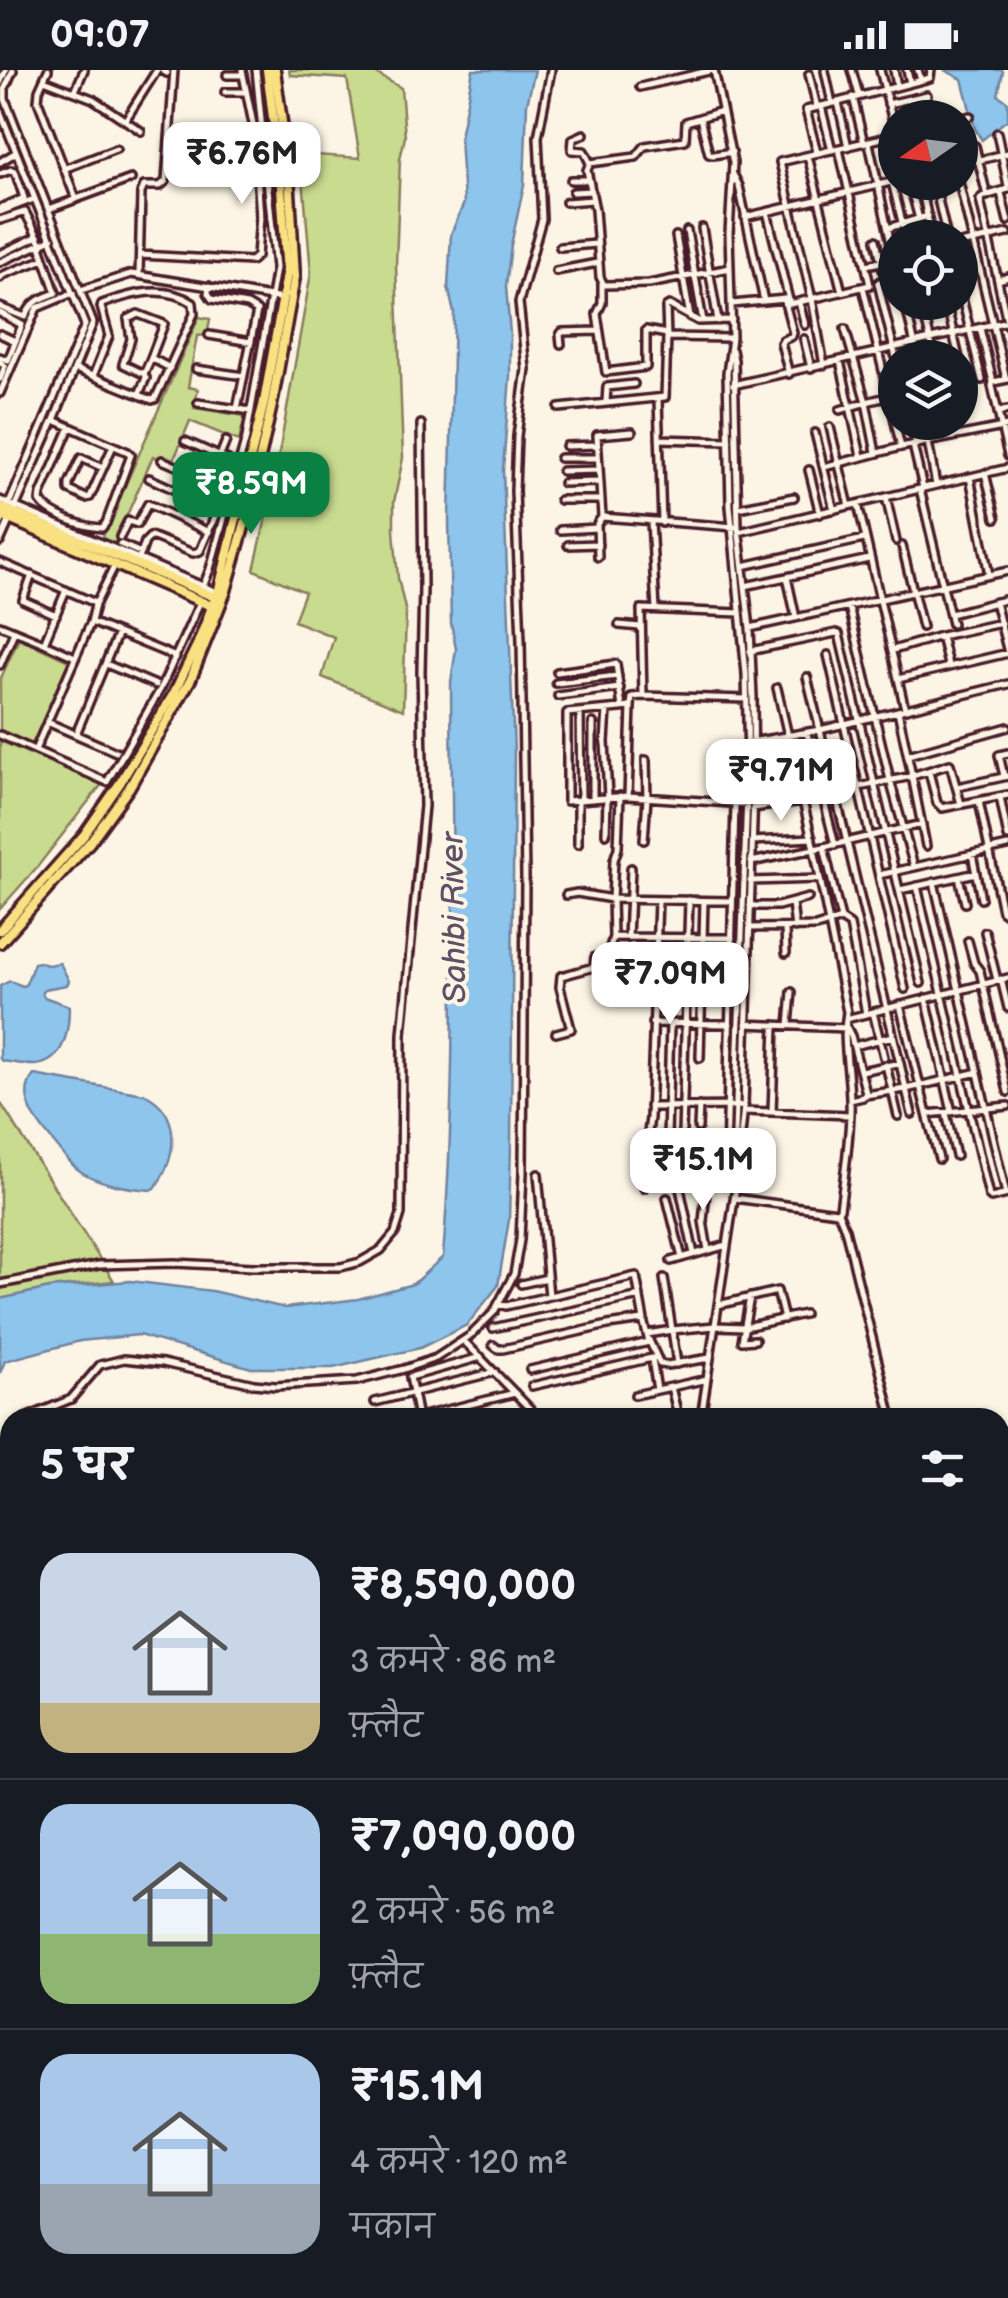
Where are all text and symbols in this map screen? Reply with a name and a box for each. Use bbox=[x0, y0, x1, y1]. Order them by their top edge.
text: 09:07 bbox=[50, 13, 150, 58]
north arrow bbox=[878, 100, 978, 200]
map controls bbox=[878, 100, 978, 440]
pin: ₹6.76M bbox=[161, 122, 323, 207]
text: ₹6.76M bbox=[186, 135, 298, 174]
button: locate bbox=[878, 220, 978, 320]
button: layers bbox=[878, 340, 978, 440]
pin: ₹8.59M bbox=[170, 452, 332, 537]
text: ₹8.59M bbox=[194, 465, 308, 504]
pin: ₹9.71M bbox=[700, 739, 862, 824]
text: ₹9.71M bbox=[728, 752, 834, 791]
water label: Sahibi River bbox=[433, 830, 475, 1004]
pin: ₹7.09M bbox=[589, 942, 751, 1027]
text: ₹7.09M bbox=[614, 955, 726, 994]
pin: ₹15.1M bbox=[622, 1128, 784, 1213]
text: ₹15.1M bbox=[652, 1141, 754, 1180]
text: 5 घर bbox=[40, 1441, 131, 1492]
icon: filters bbox=[915, 1441, 970, 1496]
text: ₹8,590,000 bbox=[350, 1561, 576, 1612]
icon: home bbox=[120, 1593, 240, 1713]
text: 3 कमरे · 86 m² bbox=[350, 1643, 556, 1682]
text: फ़्लैट bbox=[350, 1708, 423, 1747]
text: ₹7,090,000 bbox=[350, 1812, 576, 1863]
icon: home bbox=[120, 1844, 240, 1964]
text: 2 कमरे · 56 m² bbox=[350, 1894, 555, 1933]
text: फ़्लैट bbox=[350, 1959, 423, 1998]
text: ₹15.1M bbox=[350, 2062, 484, 2113]
icon: home bbox=[120, 2094, 240, 2214]
text: 4 कमरे · 120 m² bbox=[350, 2144, 568, 2183]
text: मकान bbox=[350, 2209, 435, 2248]

